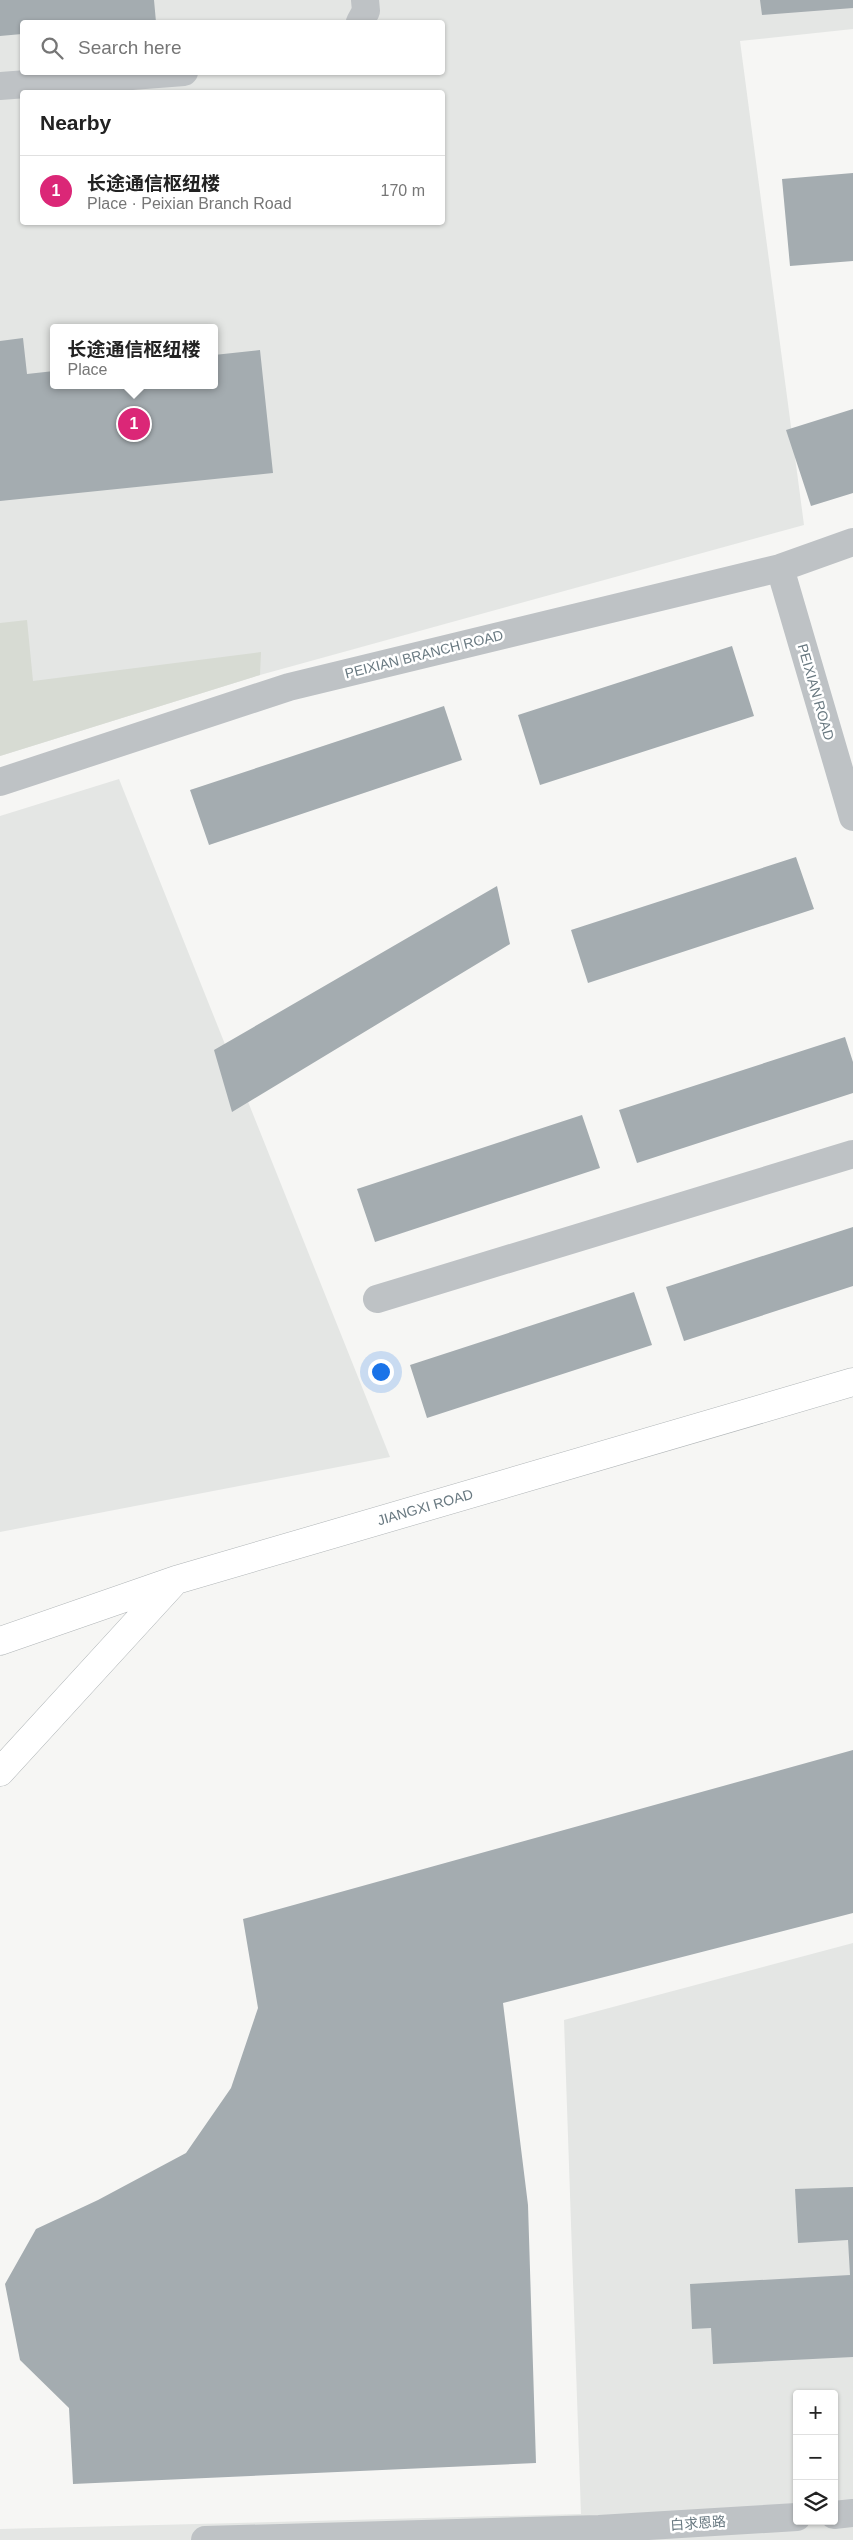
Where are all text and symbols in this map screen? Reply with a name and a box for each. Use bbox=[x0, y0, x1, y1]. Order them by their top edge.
search box bbox=[20, 20, 445, 75]
icon: search bbox=[38, 34, 66, 62]
text: Search here bbox=[78, 37, 182, 58]
text: Nearby bbox=[40, 111, 111, 134]
text: 长途通信枢纽楼 bbox=[87, 173, 220, 194]
text: 1 bbox=[52, 182, 60, 199]
text: 170 m bbox=[381, 182, 425, 199]
text: Place · Peixian Branch Road bbox=[87, 195, 292, 212]
popup bbox=[50, 324, 218, 389]
text: 长途通信枢纽楼 bbox=[67, 339, 201, 360]
text: Place bbox=[67, 361, 108, 378]
pin: 1 bbox=[118, 405, 150, 443]
street label: PEIXIAN BRANCH ROAD bbox=[343, 627, 505, 681]
street label: PEIXIAN ROAD bbox=[795, 642, 837, 742]
your location bbox=[368, 1359, 394, 1385]
street label: JIANGXI ROAD bbox=[375, 1486, 475, 1528]
map controls bbox=[793, 2390, 838, 2525]
button: + bbox=[793, 2390, 838, 2435]
button: − bbox=[793, 2435, 838, 2480]
button: layers bbox=[793, 2480, 838, 2525]
street label: 白求恩路 bbox=[670, 2513, 726, 2533]

